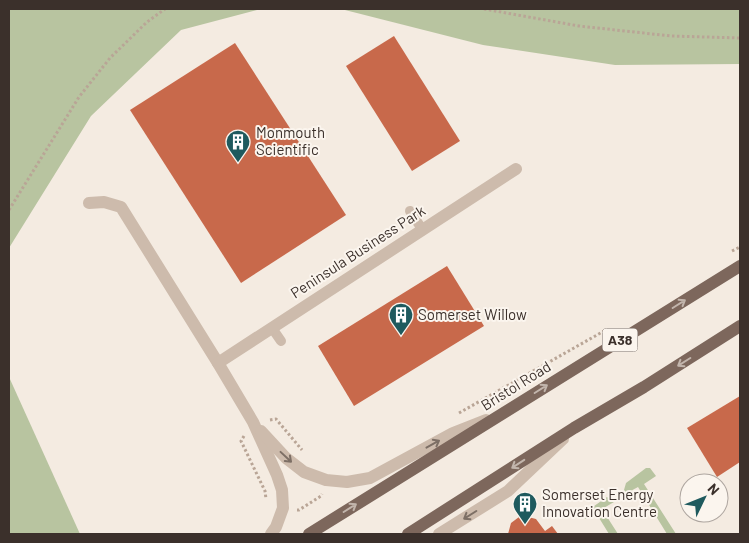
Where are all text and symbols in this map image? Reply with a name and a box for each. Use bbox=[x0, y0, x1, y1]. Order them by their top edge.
place label: Monmouth Scientific bbox=[256, 123, 325, 158]
building icon: Monmouth Scientific bbox=[225, 129, 251, 163]
street label: Peninsula Business Park bbox=[287, 201, 428, 301]
one-way arrow bbox=[672, 298, 686, 308]
building icon: Somerset Willow bbox=[388, 302, 414, 336]
place label: Somerset Willow bbox=[418, 305, 527, 323]
road number: A38 bbox=[602, 328, 638, 352]
street label: Bristol Road bbox=[477, 357, 554, 414]
one-way arrow bbox=[678, 357, 692, 367]
one-way arrow bbox=[534, 384, 548, 394]
one-way arrow bbox=[425, 439, 440, 449]
one-way arrow bbox=[279, 452, 292, 463]
one-way arrow bbox=[511, 459, 525, 469]
north arrow bbox=[679, 473, 729, 523]
text: N bbox=[704, 480, 723, 498]
place label: Somerset Energy Innovation Centre bbox=[542, 485, 657, 520]
building icon: Somerset Energy Innovation Centre bbox=[512, 491, 538, 525]
one-way arrow bbox=[343, 503, 357, 513]
one-way arrow bbox=[463, 511, 477, 521]

